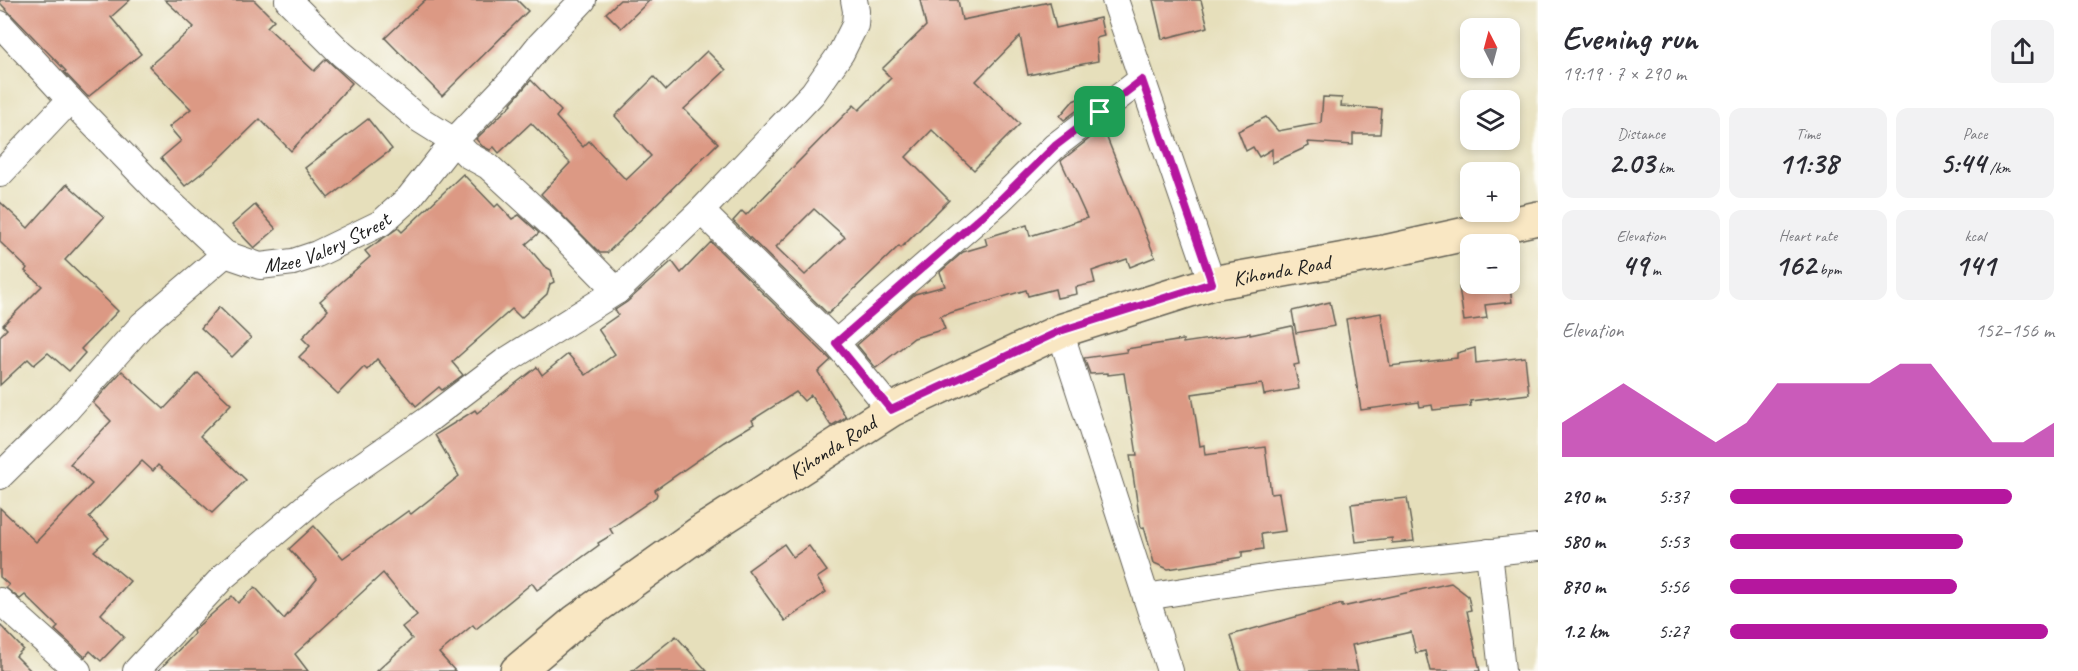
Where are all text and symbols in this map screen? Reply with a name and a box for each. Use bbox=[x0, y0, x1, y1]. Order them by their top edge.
text: Evening run bbox=[1562, 17, 1697, 59]
north arrow bbox=[1460, 18, 1520, 78]
map controls bbox=[1460, 18, 1520, 294]
button: share bbox=[1991, 20, 2054, 83]
text: 19:19 · 7 × 290 m bbox=[1562, 61, 1686, 86]
pin bbox=[1074, 86, 1125, 137]
button: layers bbox=[1460, 90, 1520, 150]
icon: arrive bbox=[1083, 95, 1116, 128]
text: Distance bbox=[1617, 124, 1665, 144]
text: Time bbox=[1796, 124, 1820, 144]
text: Pace bbox=[1963, 124, 1987, 144]
text: 2.03 bbox=[1608, 144, 1654, 182]
text: 11:38 bbox=[1778, 144, 1838, 182]
text: 5:44 bbox=[1940, 144, 1986, 182]
text: km bbox=[1654, 158, 1674, 178]
text: /km bbox=[1986, 158, 2010, 178]
button: + bbox=[1460, 162, 1520, 222]
street label: Mzee Valery Street bbox=[262, 206, 398, 278]
text: Elevation bbox=[1616, 226, 1666, 246]
text: Heart rate bbox=[1779, 226, 1837, 246]
text: kcal bbox=[1964, 226, 1986, 246]
button: − bbox=[1460, 234, 1520, 294]
text: 49 bbox=[1621, 246, 1648, 284]
text: 162 bbox=[1775, 246, 1816, 284]
text: 141 bbox=[1955, 246, 1995, 284]
street label: Kihonda Road bbox=[1231, 248, 1336, 292]
text: m bbox=[1648, 260, 1661, 280]
text: bpm bbox=[1816, 260, 1841, 280]
text: Elevation bbox=[1562, 318, 1624, 343]
text: 152–156 m bbox=[1975, 318, 2054, 343]
street label: Kihonda Road bbox=[784, 408, 884, 485]
text: 290 m bbox=[1562, 484, 1605, 509]
text: 5:37 bbox=[1658, 484, 1689, 509]
text: 580 m bbox=[1562, 529, 1605, 554]
text: 5:53 bbox=[1658, 529, 1689, 554]
text: 870 m bbox=[1562, 574, 1605, 599]
text: 5:56 bbox=[1658, 574, 1689, 599]
text: 1.2 km bbox=[1562, 619, 1609, 644]
text: 5:27 bbox=[1658, 619, 1689, 644]

